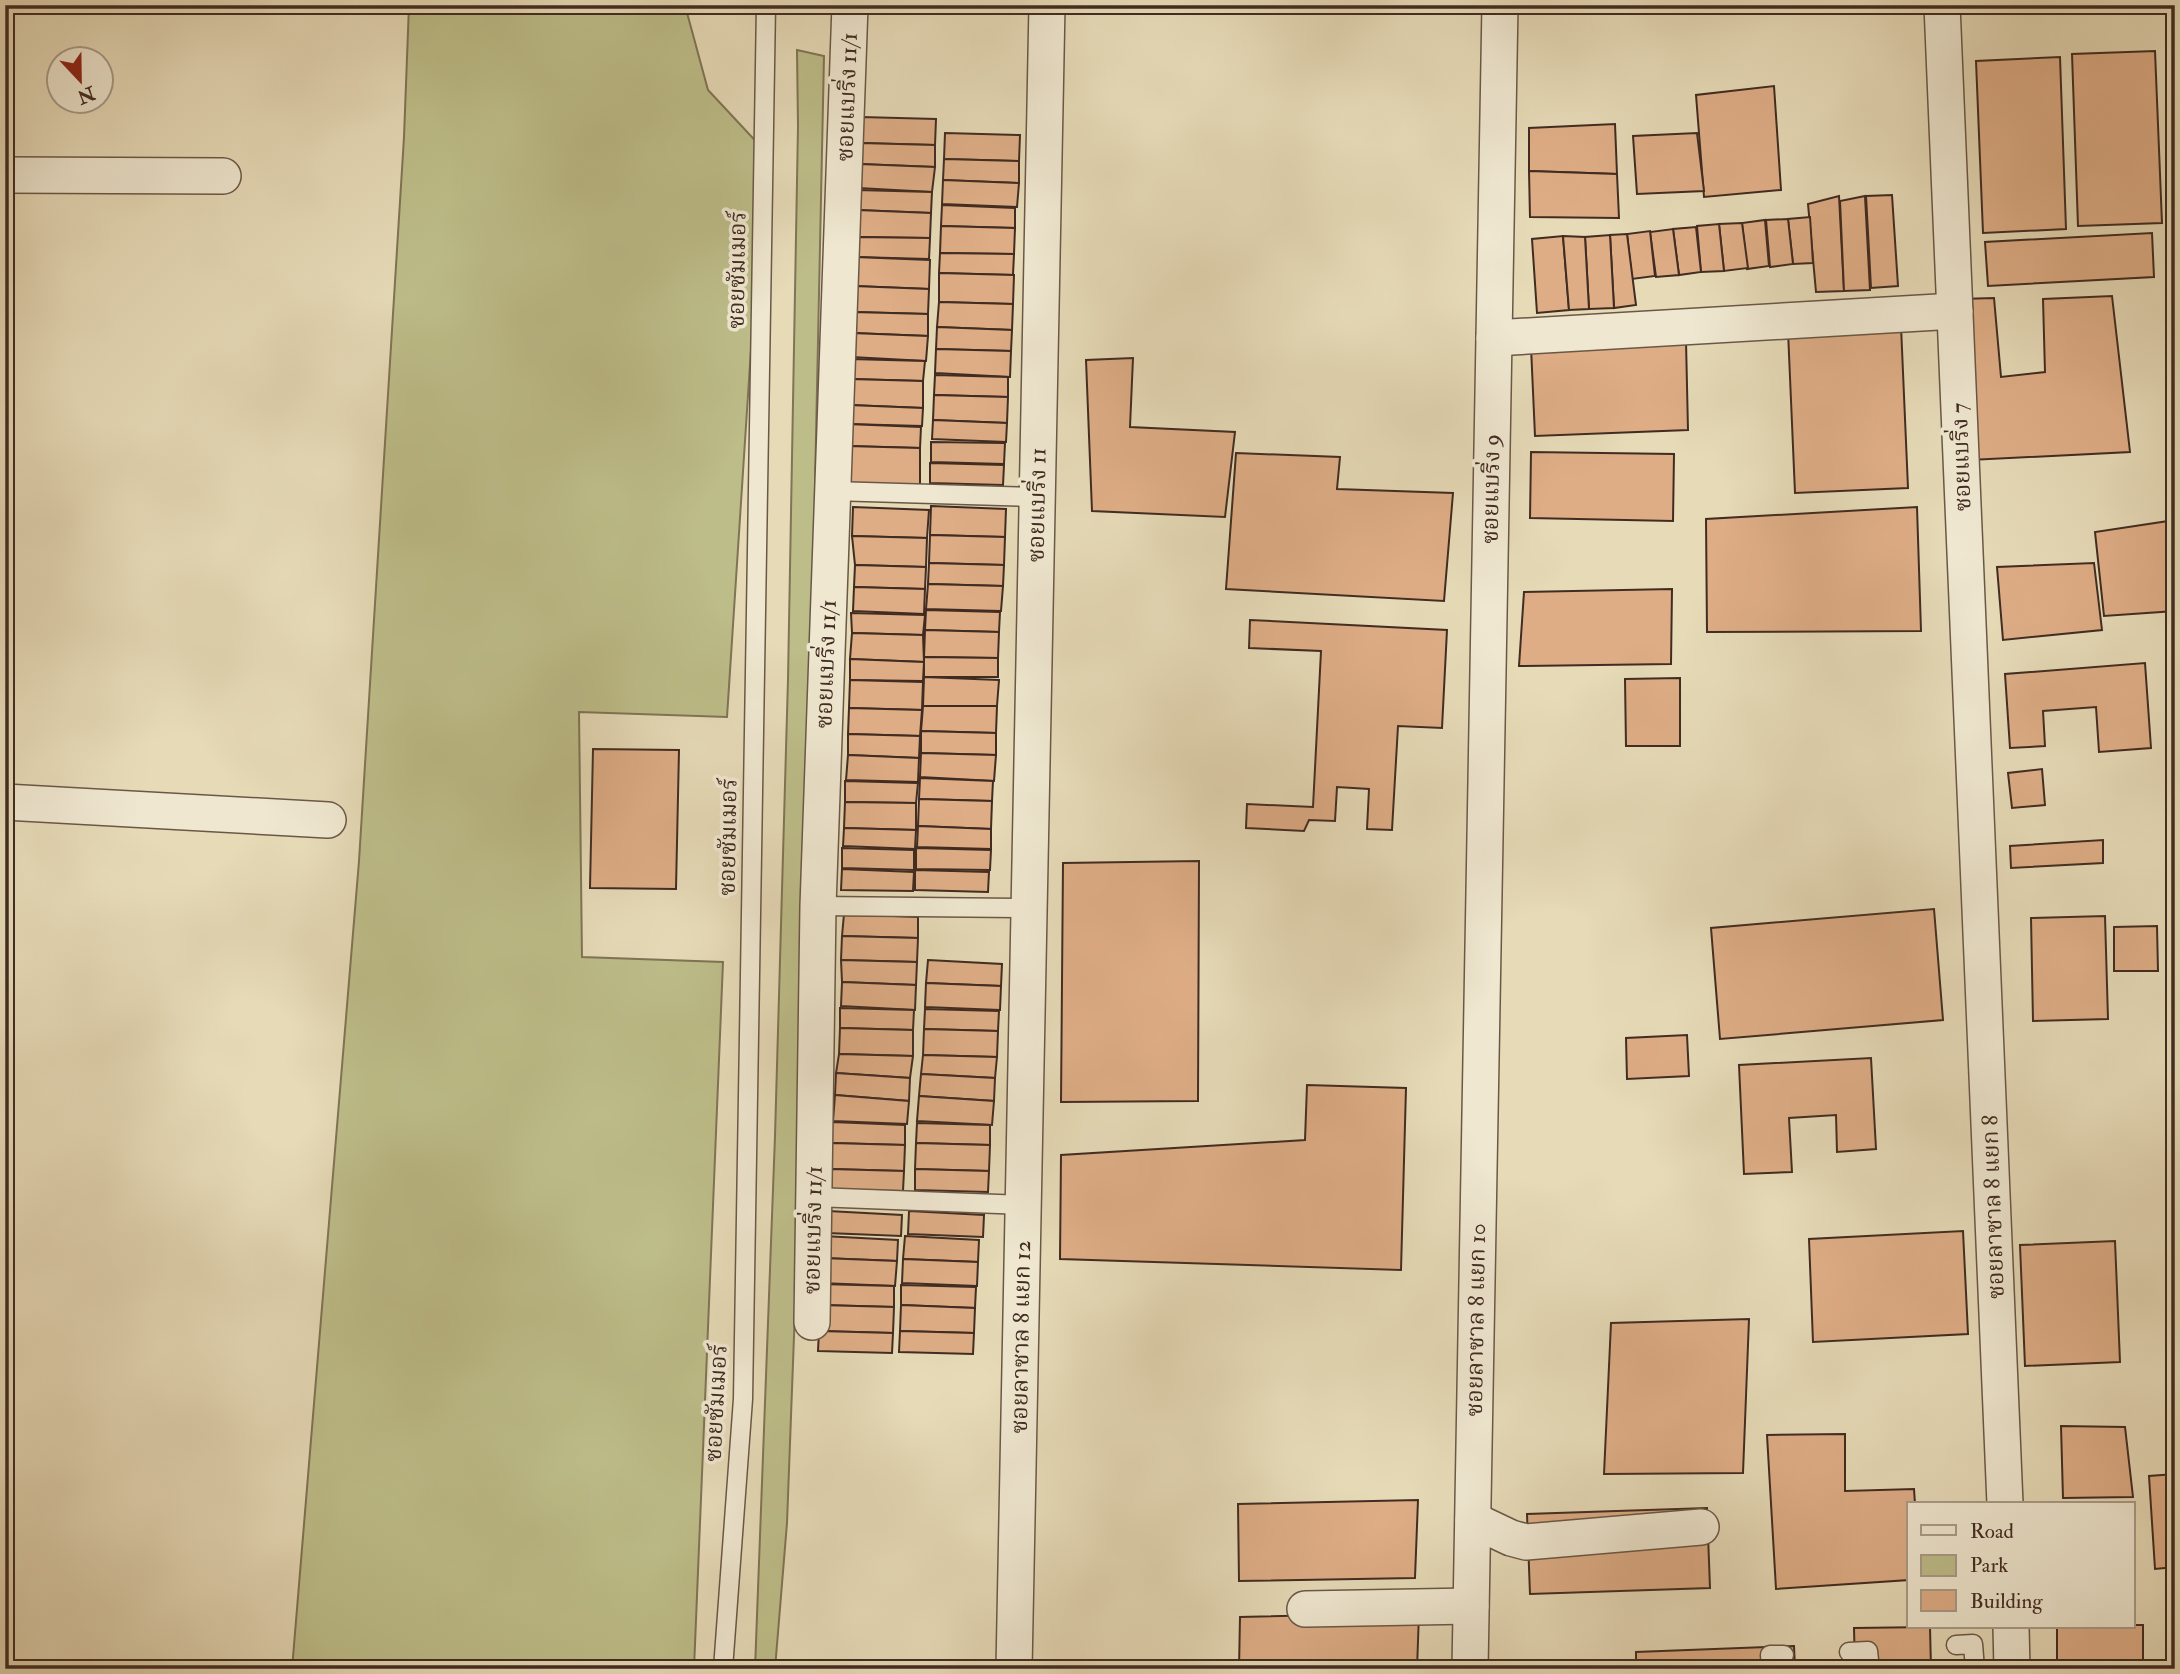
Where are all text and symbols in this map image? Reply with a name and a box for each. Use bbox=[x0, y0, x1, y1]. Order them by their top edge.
street label: ซอยแบริ่ง 11/1 bbox=[828, 32, 864, 162]
north arrow bbox=[46, 46, 116, 116]
text: N bbox=[73, 80, 99, 110]
street label: ซอยซัมเมอร์ bbox=[721, 211, 753, 329]
street label: ซอยแบริ่ง 7 bbox=[1942, 402, 1977, 512]
street label: ซอยแบริ่ง 9 bbox=[1473, 434, 1506, 544]
street label: ซอยแบริ่ง 11 bbox=[1019, 447, 1052, 563]
street label: ซอยแบริ่ง 11/1 bbox=[807, 599, 843, 729]
street label: ซอยซัมเมอร์ bbox=[712, 778, 744, 896]
street label: ซอยลาซาล 8 แยก 8 bbox=[1975, 1114, 2011, 1300]
street label: ซอยแบริ่ง 11/1 bbox=[795, 1165, 829, 1295]
street label: ซอยลาซาล 8 แยก 10 bbox=[1460, 1223, 1492, 1417]
street label: ซอยลาซาล 8 แยก 12 bbox=[1005, 1240, 1037, 1434]
street label: ซอยซัมเมอร์ bbox=[698, 1343, 734, 1463]
legend bbox=[1907, 1502, 2134, 1628]
text: Road bbox=[1970, 1518, 2015, 1545]
text: Park bbox=[1970, 1552, 2008, 1579]
text: Building bbox=[1970, 1588, 2043, 1615]

